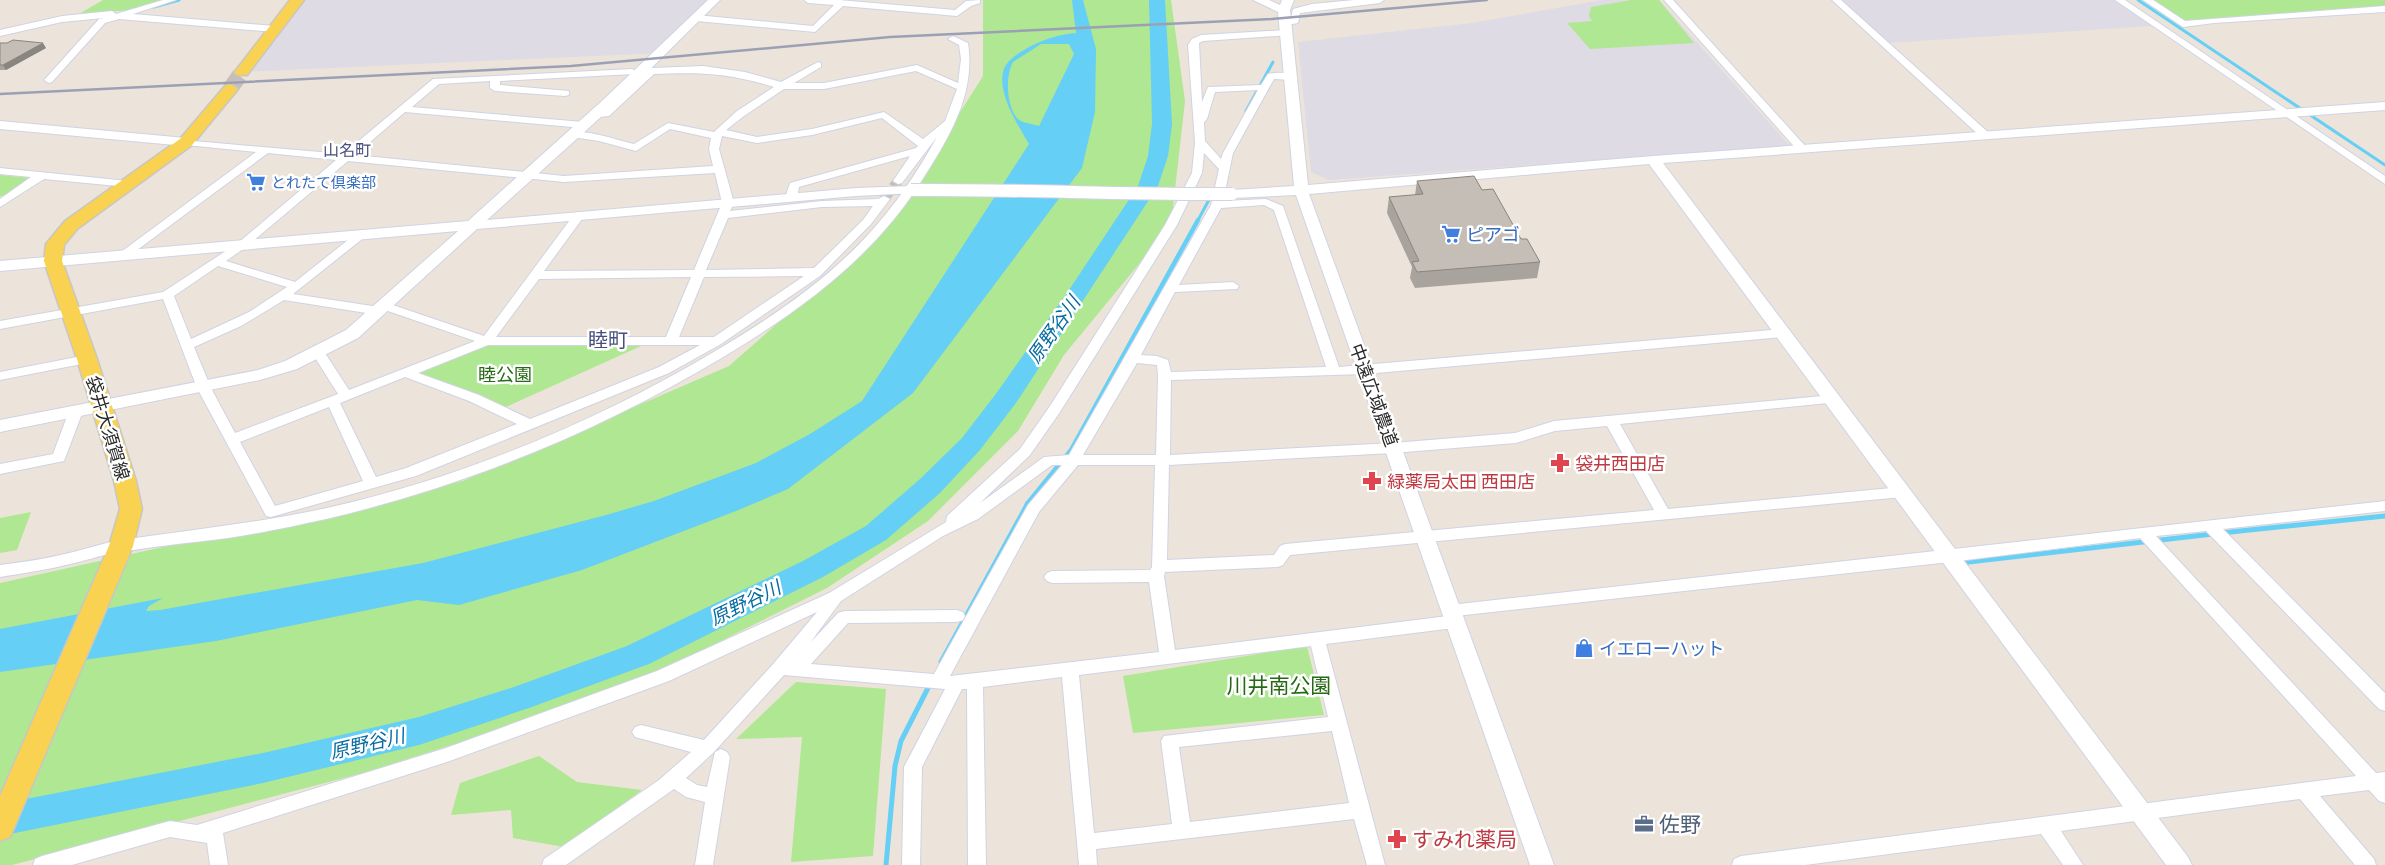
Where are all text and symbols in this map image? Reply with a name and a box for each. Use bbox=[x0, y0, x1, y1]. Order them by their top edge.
district label: 山名町 bbox=[323, 138, 371, 162]
supermarket icon: とれたて倶楽部 bbox=[245, 171, 267, 193]
place label: とれたて倶楽部 bbox=[271, 171, 376, 194]
place label: ピアゴ bbox=[1466, 221, 1520, 248]
supermarket icon: ピアゴ bbox=[1440, 223, 1462, 245]
water label: 原野谷川 bbox=[1019, 288, 1088, 368]
district label: 睦町 bbox=[588, 324, 628, 355]
street label: 中遠広域農道 bbox=[1343, 340, 1405, 450]
park label: 睦公園 bbox=[478, 361, 532, 388]
street label: 袋井大須賀線 bbox=[79, 372, 137, 484]
place label: 袋井西田店 bbox=[1575, 450, 1665, 477]
pharmacy icon: 袋井西田店 bbox=[1549, 452, 1571, 474]
place label: 緑薬局太田 西田店 bbox=[1387, 468, 1535, 495]
pharmacy icon: 緑薬局太田 西田店 bbox=[1361, 470, 1383, 492]
water label: 原野谷川 bbox=[704, 571, 787, 632]
place label: イエローハット bbox=[1599, 635, 1724, 662]
shop icon: イエローハット bbox=[1573, 637, 1595, 659]
park label: 川井南公園 bbox=[1227, 669, 1332, 701]
water label: 原野谷川 bbox=[327, 720, 409, 766]
place label: 佐野 bbox=[1659, 808, 1701, 840]
office icon: 佐野 bbox=[1633, 813, 1655, 835]
place label: すみれ薬局 bbox=[1412, 823, 1517, 855]
pharmacy icon: すみれ薬局 bbox=[1386, 828, 1408, 850]

